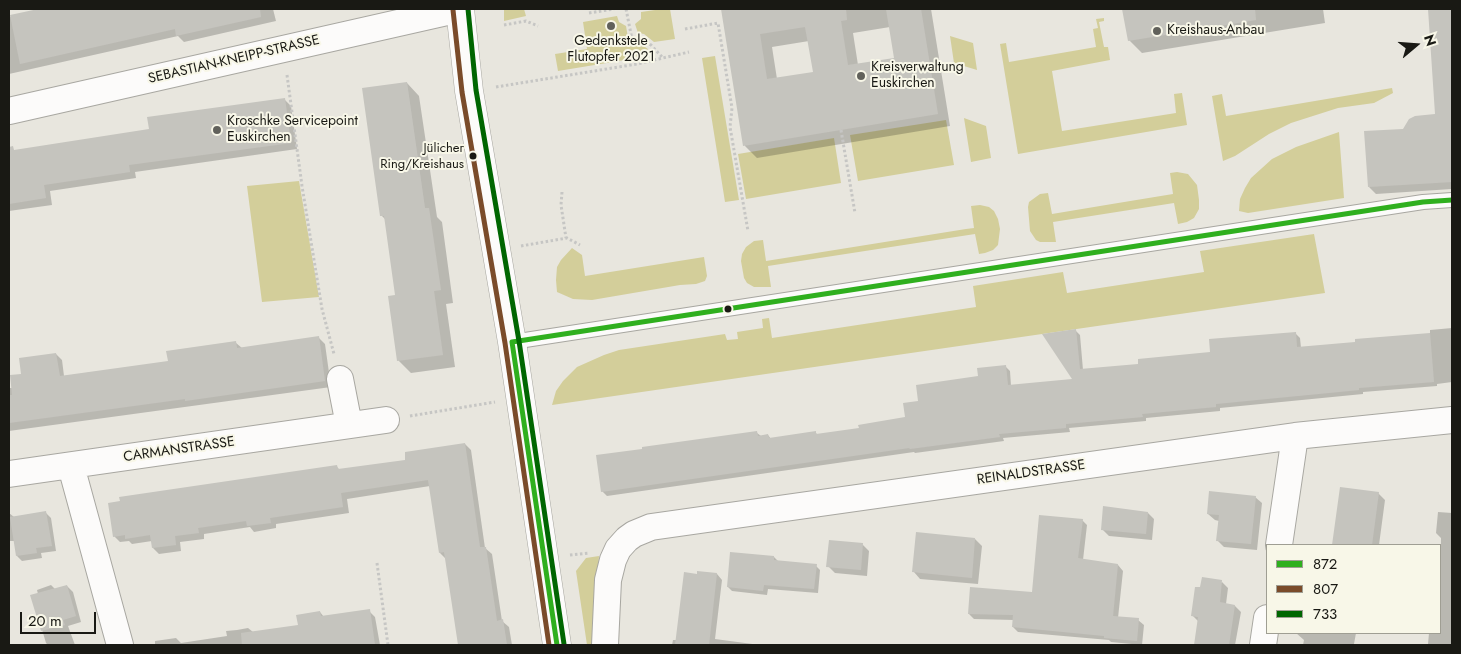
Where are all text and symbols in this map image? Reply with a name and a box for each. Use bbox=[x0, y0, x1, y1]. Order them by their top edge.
marker: Gedenkstele Flutopfer 2021 bbox=[605, 20, 617, 32]
north arrow bbox=[1391, 20, 1441, 70]
place label: Kreishaus-Anbau bbox=[1167, 23, 1265, 39]
marker: Kreishaus-Anbau bbox=[1151, 25, 1163, 37]
street label: SEBASTIAN-KNEIPP-STRASSE bbox=[147, 32, 321, 88]
text: N bbox=[1419, 32, 1441, 49]
place label: Gedenkstele Flutopfer 2021 bbox=[567, 34, 655, 66]
place label: Kreisverwaltung Euskirchen bbox=[871, 60, 964, 92]
marker: Kreisverwaltung Euskirchen bbox=[855, 70, 867, 82]
place label: Kroschke Servicepoint Euskirchen bbox=[227, 114, 358, 146]
marker: Kroschke Servicepoint Euskirchen bbox=[211, 124, 223, 136]
place label: Jülicher Ring/Kreishaus bbox=[380, 141, 464, 172]
marker: Jülicher Ring/Kreishaus bbox=[468, 151, 478, 161]
unlabelled marker bbox=[723, 304, 733, 314]
street label: CARMANSTRASSE bbox=[122, 434, 236, 466]
street label: REINALDSTRASSE bbox=[976, 457, 1086, 489]
legend bbox=[1266, 544, 1441, 634]
text: 872 bbox=[1313, 553, 1337, 575]
text: 807 bbox=[1313, 578, 1338, 600]
scale bar bbox=[22, 602, 99, 634]
text: 733 bbox=[1313, 603, 1337, 625]
text: 20 m bbox=[28, 610, 62, 632]

